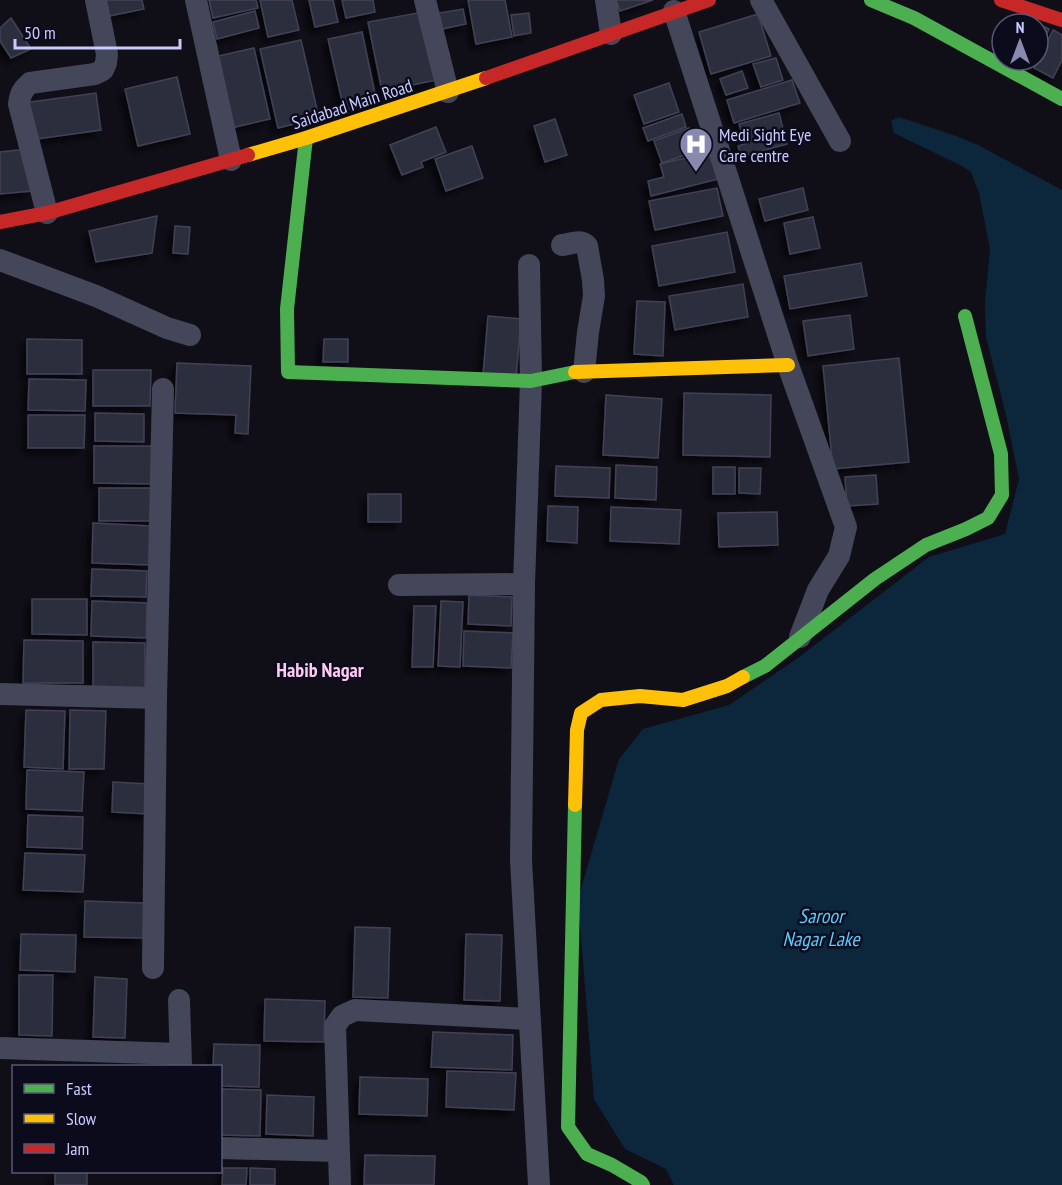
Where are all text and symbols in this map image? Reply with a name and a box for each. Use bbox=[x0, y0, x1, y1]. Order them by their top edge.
scale bar bbox=[15, 12, 180, 50]
north arrow bbox=[990, 12, 1050, 72]
text: N bbox=[1016, 17, 1024, 37]
text: 50 m bbox=[24, 21, 56, 44]
street label: Saidabad Main Road bbox=[289, 74, 415, 134]
place label: Medi Sight Eye Care centre bbox=[719, 123, 811, 167]
hospital icon: Medi Sight Eye Care centre bbox=[678, 126, 714, 173]
district label: Habib Nagar bbox=[276, 657, 364, 683]
water label: Saroor Nagar Lake bbox=[783, 903, 861, 952]
legend bbox=[12, 1065, 222, 1173]
text: Fast bbox=[66, 1077, 92, 1100]
text: Slow bbox=[66, 1107, 97, 1130]
text: Jam bbox=[65, 1137, 89, 1160]

